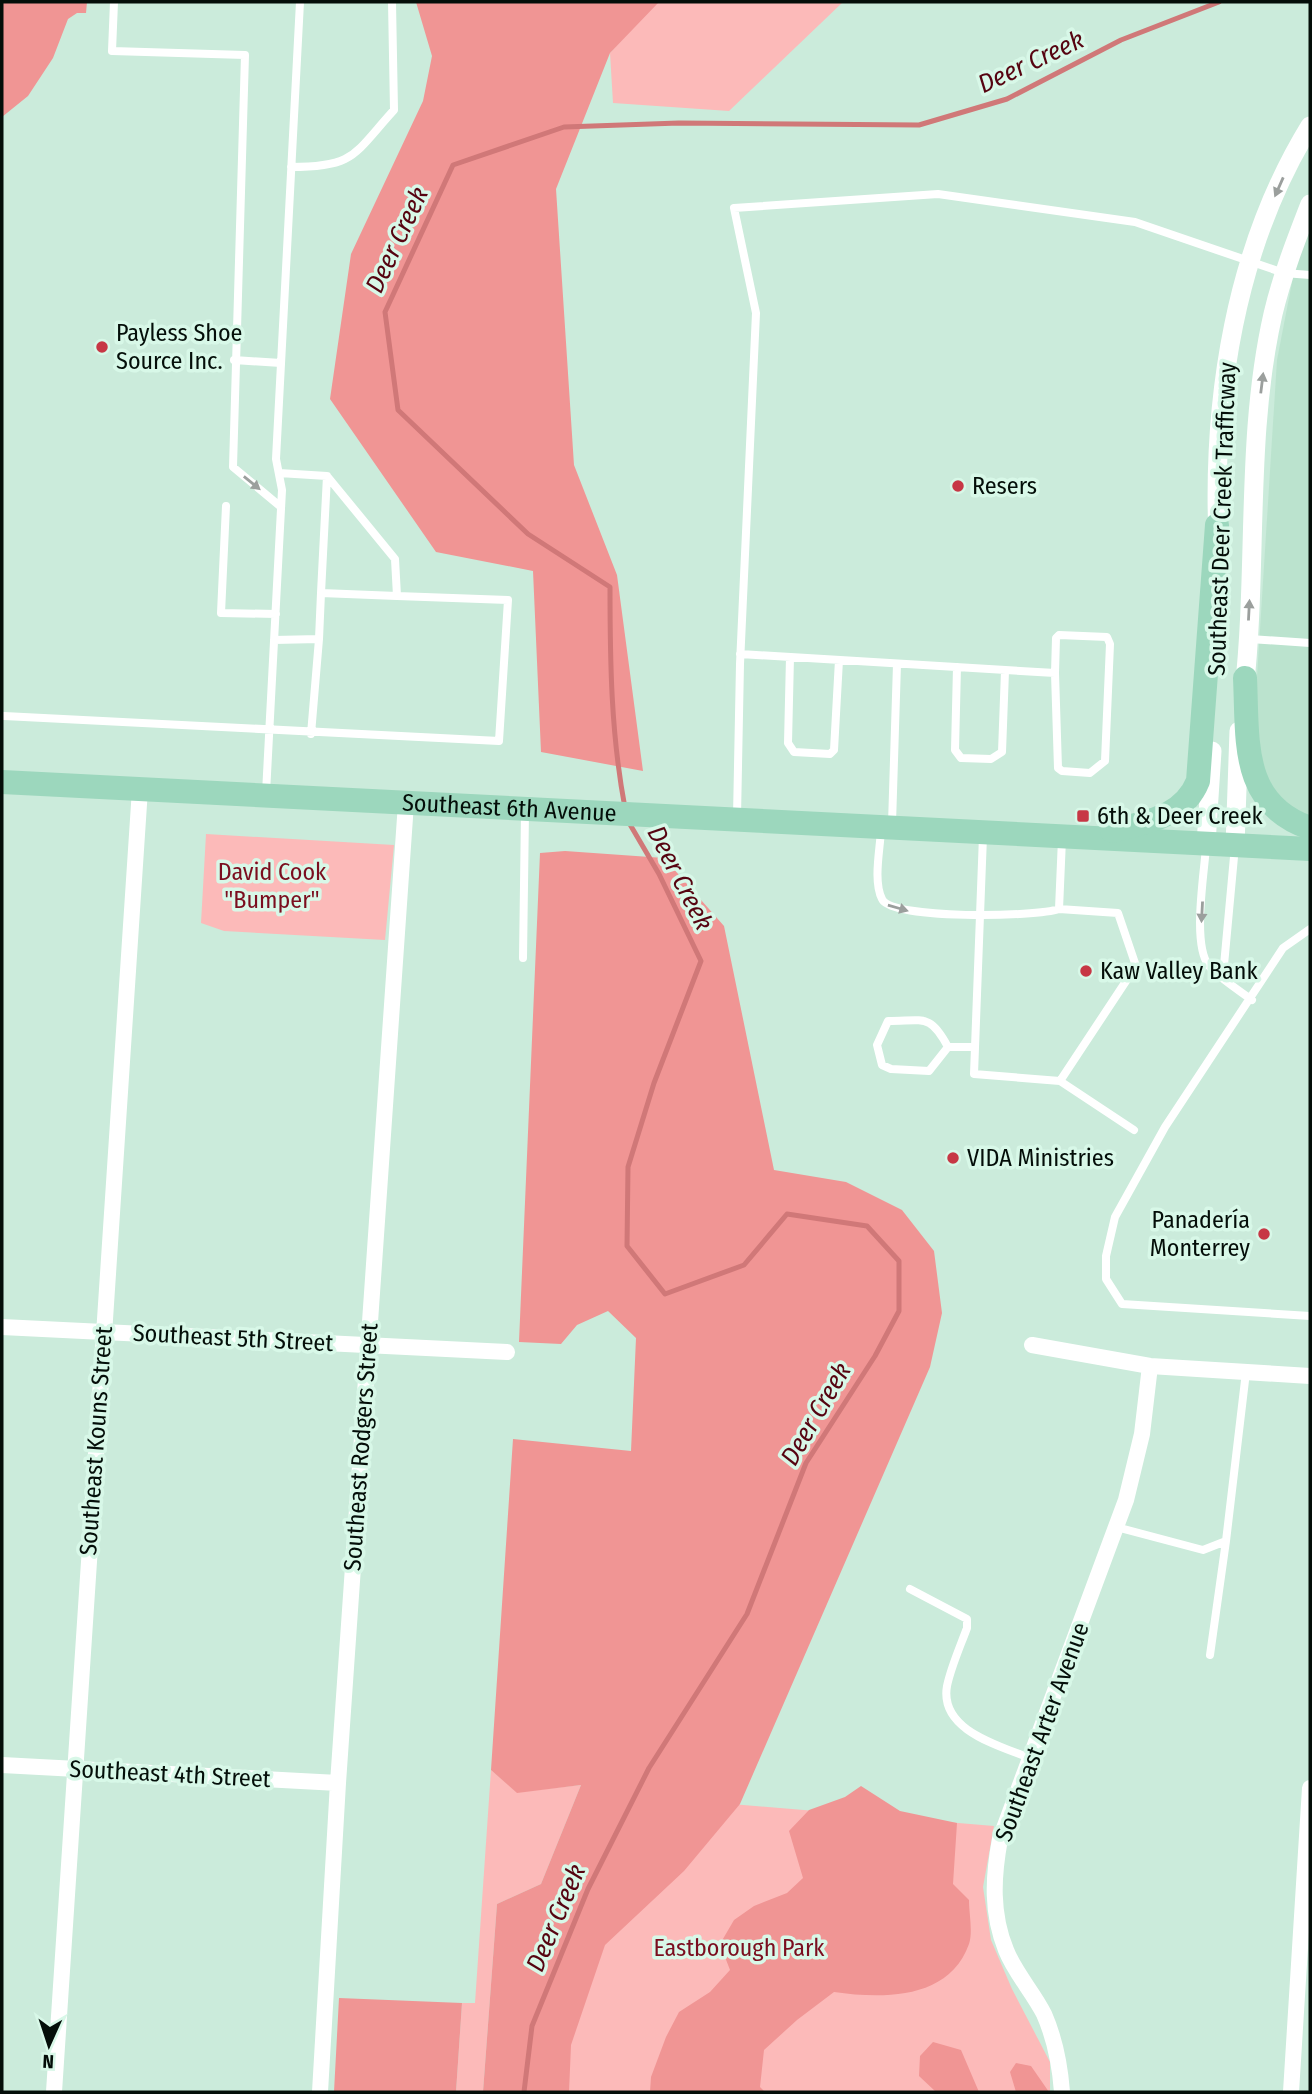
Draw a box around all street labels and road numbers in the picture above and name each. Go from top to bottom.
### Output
street label: Southeast Deer Creek Trafficway [1203,361,1241,676]
street label: Southeast 6th Avenue [401,789,617,827]
street label: Southeast 5th Street [132,1319,334,1357]
street label: Southeast Rodgers Street [338,1322,384,1572]
street label: Southeast Kouns Street [74,1325,118,1557]
street label: Southeast Arter Avenue [989,1619,1095,1845]
street label: Southeast 4th Street [69,1755,271,1793]

